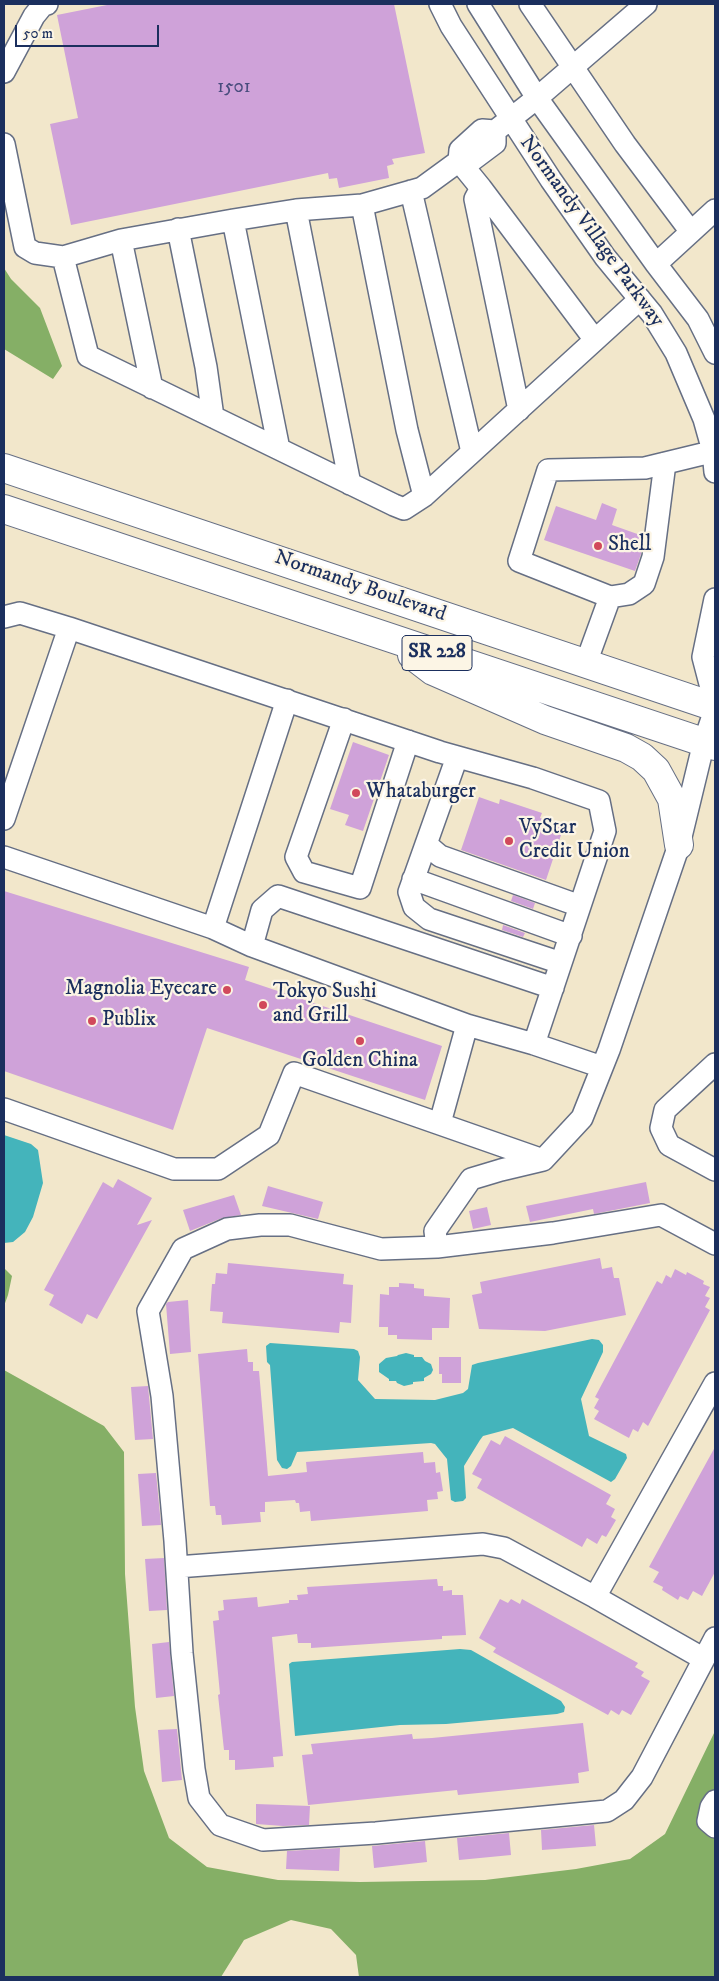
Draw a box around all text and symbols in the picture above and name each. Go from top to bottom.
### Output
scale bar [18,15,161,47]
text: 50 m [23,24,53,43]
house number: 1501 [217,77,251,99]
street label: Normandy Village Parkway [513,132,669,332]
place label: Shell [608,533,651,559]
marker: Shell [592,540,604,552]
street label: Normandy Boulevard [271,546,449,628]
road number: SR 228 [402,636,472,670]
place label: Whataburger [366,780,476,806]
marker: Whataburger [350,787,362,799]
place label: VyStar Credit Union [519,816,630,866]
marker: VyStar Credit Union [503,835,515,847]
place label: Magnolia Eyecare [65,977,217,1003]
place label: Tokyo Sushi and Grill [273,980,376,1030]
marker: Magnolia Eyecare [221,984,233,996]
marker: Tokyo Sushi and Grill [257,999,269,1011]
place label: Publix [102,1008,156,1034]
marker: Publix [86,1015,98,1027]
marker: Golden China [354,1035,366,1047]
place label: Golden China [302,1049,418,1075]

